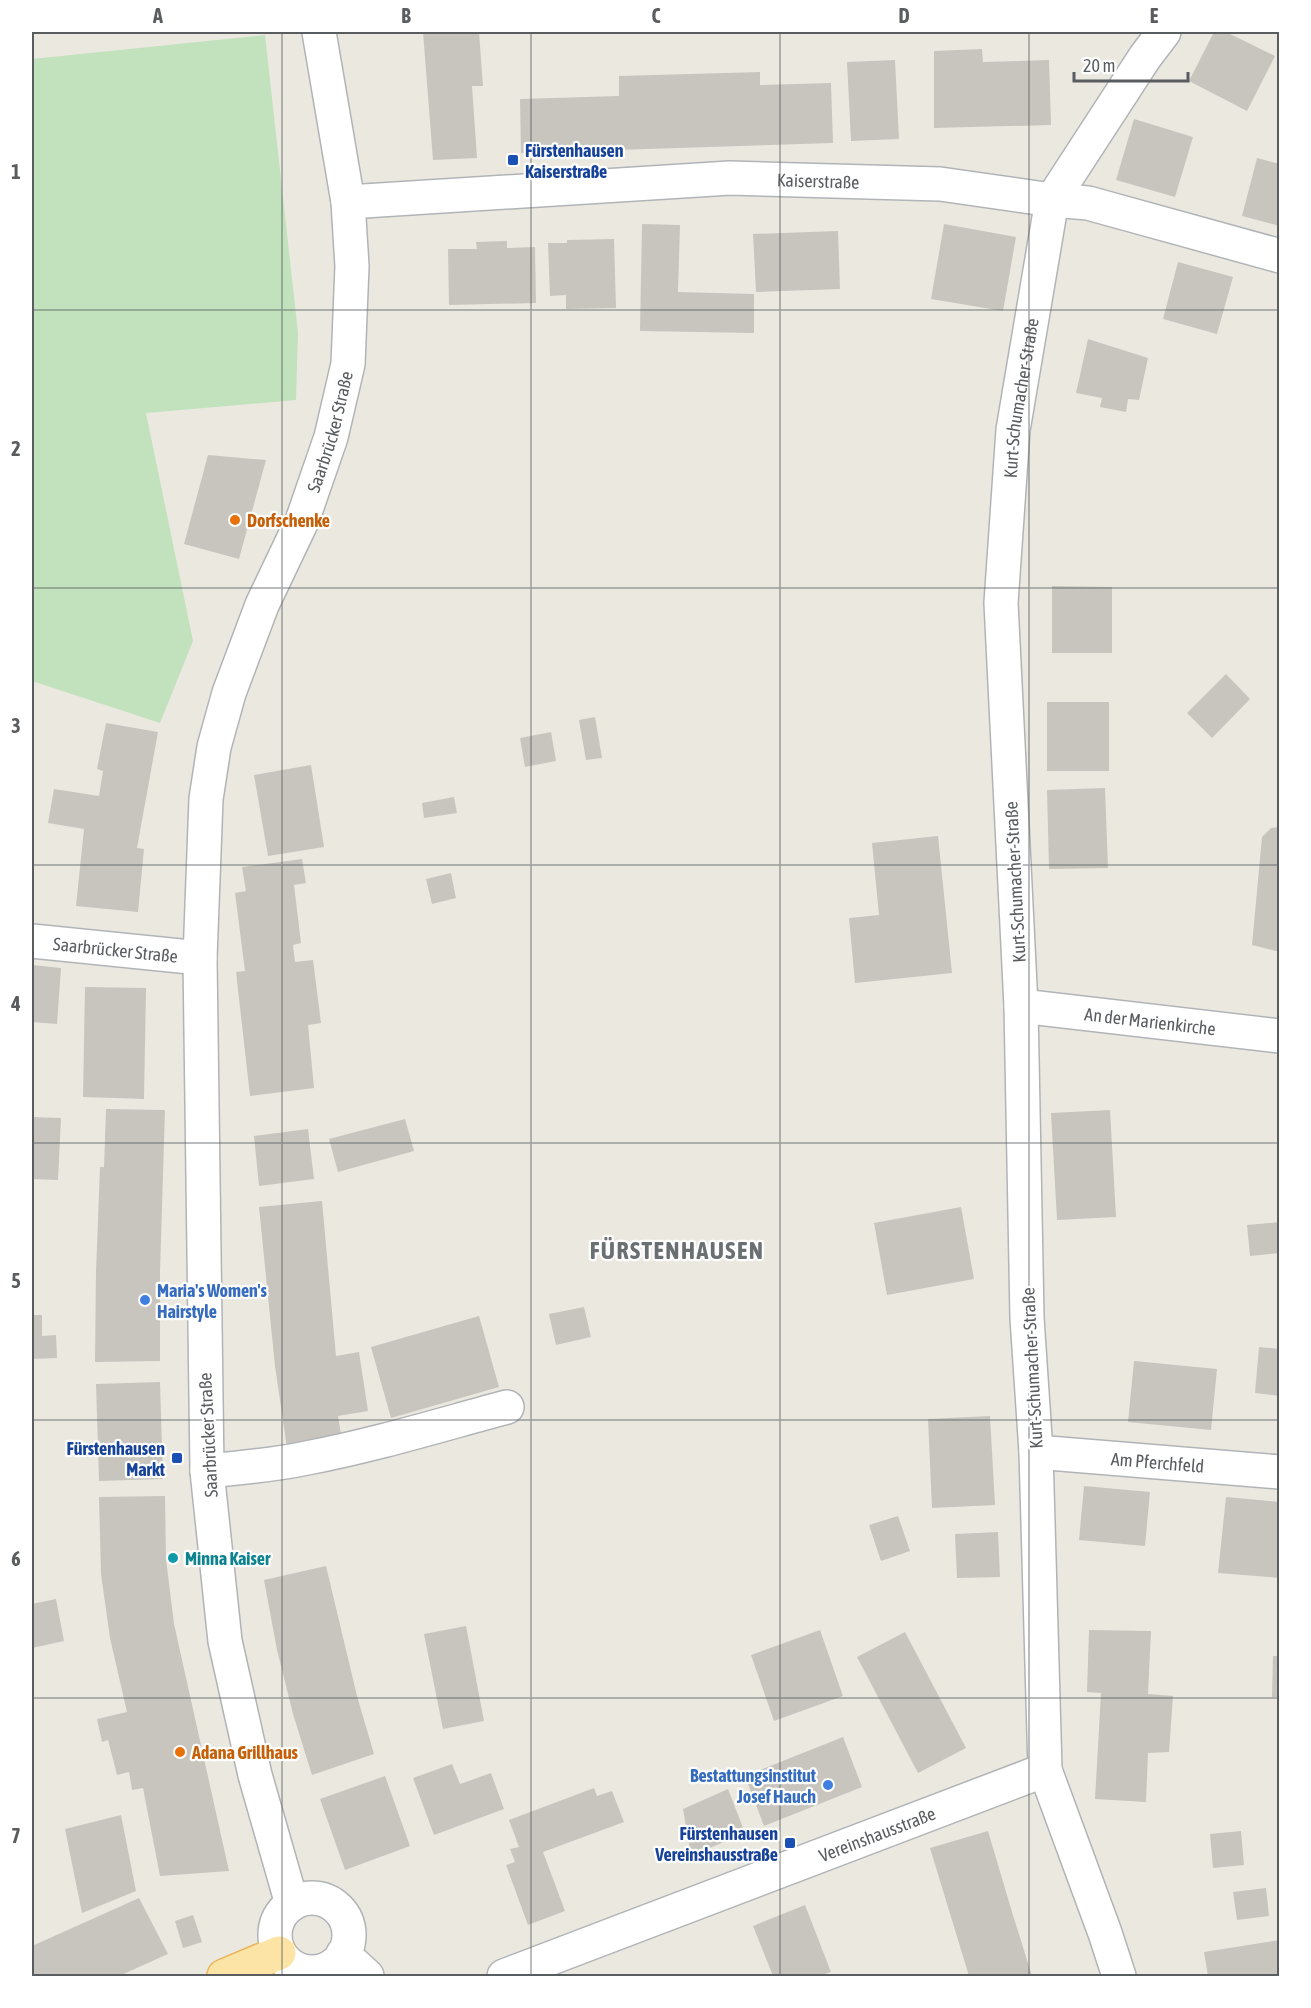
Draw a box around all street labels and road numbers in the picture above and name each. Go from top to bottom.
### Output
street label: Kaiserstraße [777,169,860,192]
street label: Kurt-Schumacher-Straße [999,317,1042,479]
street label: Saarbrücker Straße [302,369,357,495]
street label: Kurt-Schumacher-Straße [1000,801,1030,963]
street label: Saarbrücker Straße [52,933,179,966]
street label: An der Marienkirche [1083,1003,1217,1039]
street label: Kurt-Schumacher-Straße [1017,1287,1047,1449]
street label: Saarbrücker Straße [194,1372,222,1498]
street label: Am Pferchfeld [1110,1448,1205,1476]
street label: Vereinshausstraße [816,1802,938,1866]

